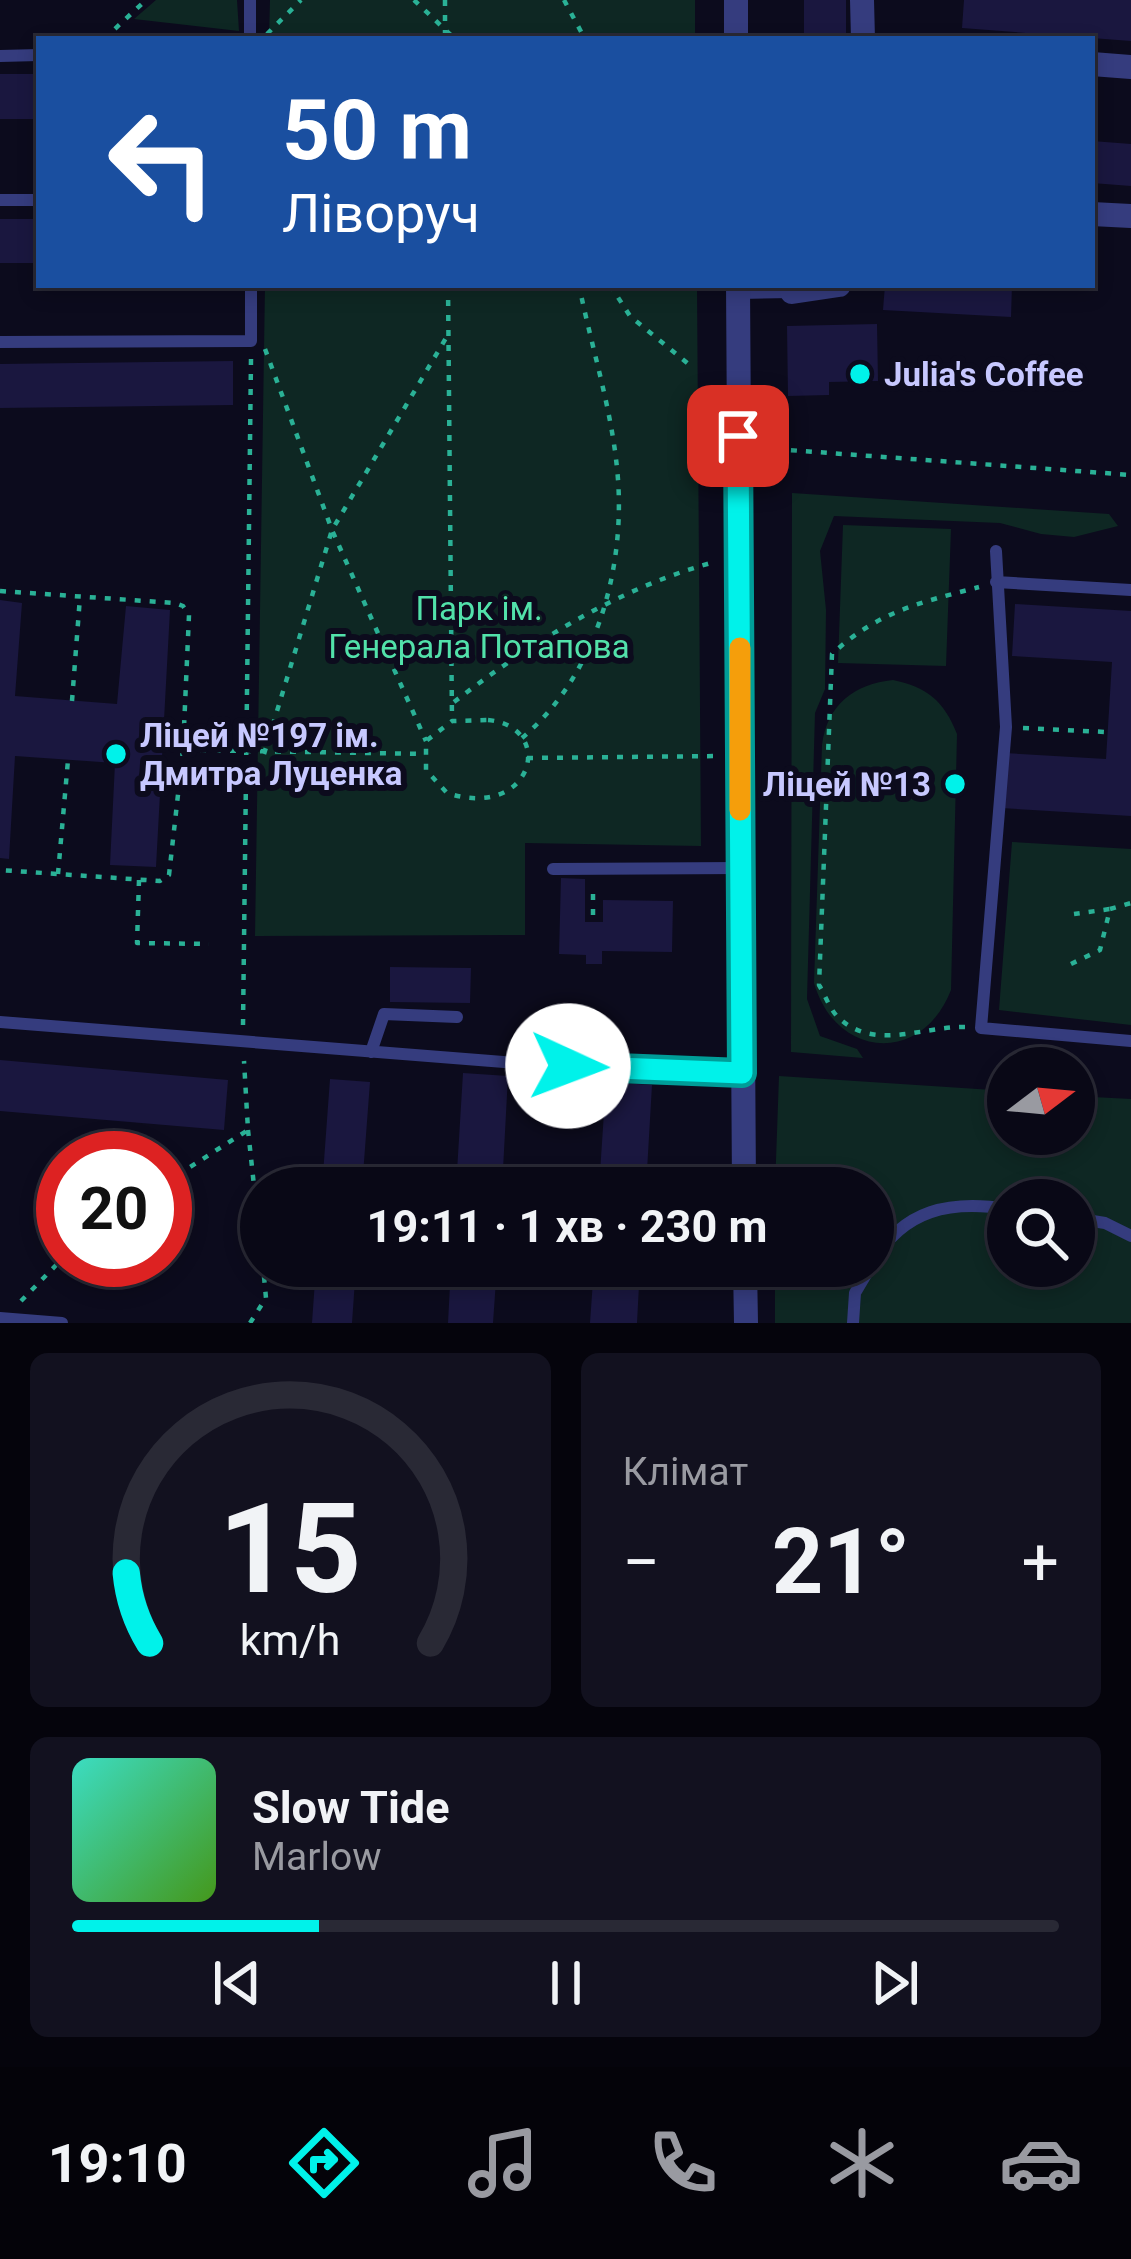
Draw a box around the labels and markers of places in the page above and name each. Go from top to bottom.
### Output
place label: Julia's Coffee [884,355,1084,394]
marker: Julia's Coffee [847,361,873,387]
pin [687,385,789,487]
place label: Ліцей №197 ім. Дмитра Луценка [140,716,402,793]
marker: Ліцей №197 ім. Дмитра Луценка [103,741,129,767]
place label: Ліцей №13 [763,765,931,804]
marker: Ліцей №13 [942,771,968,797]

